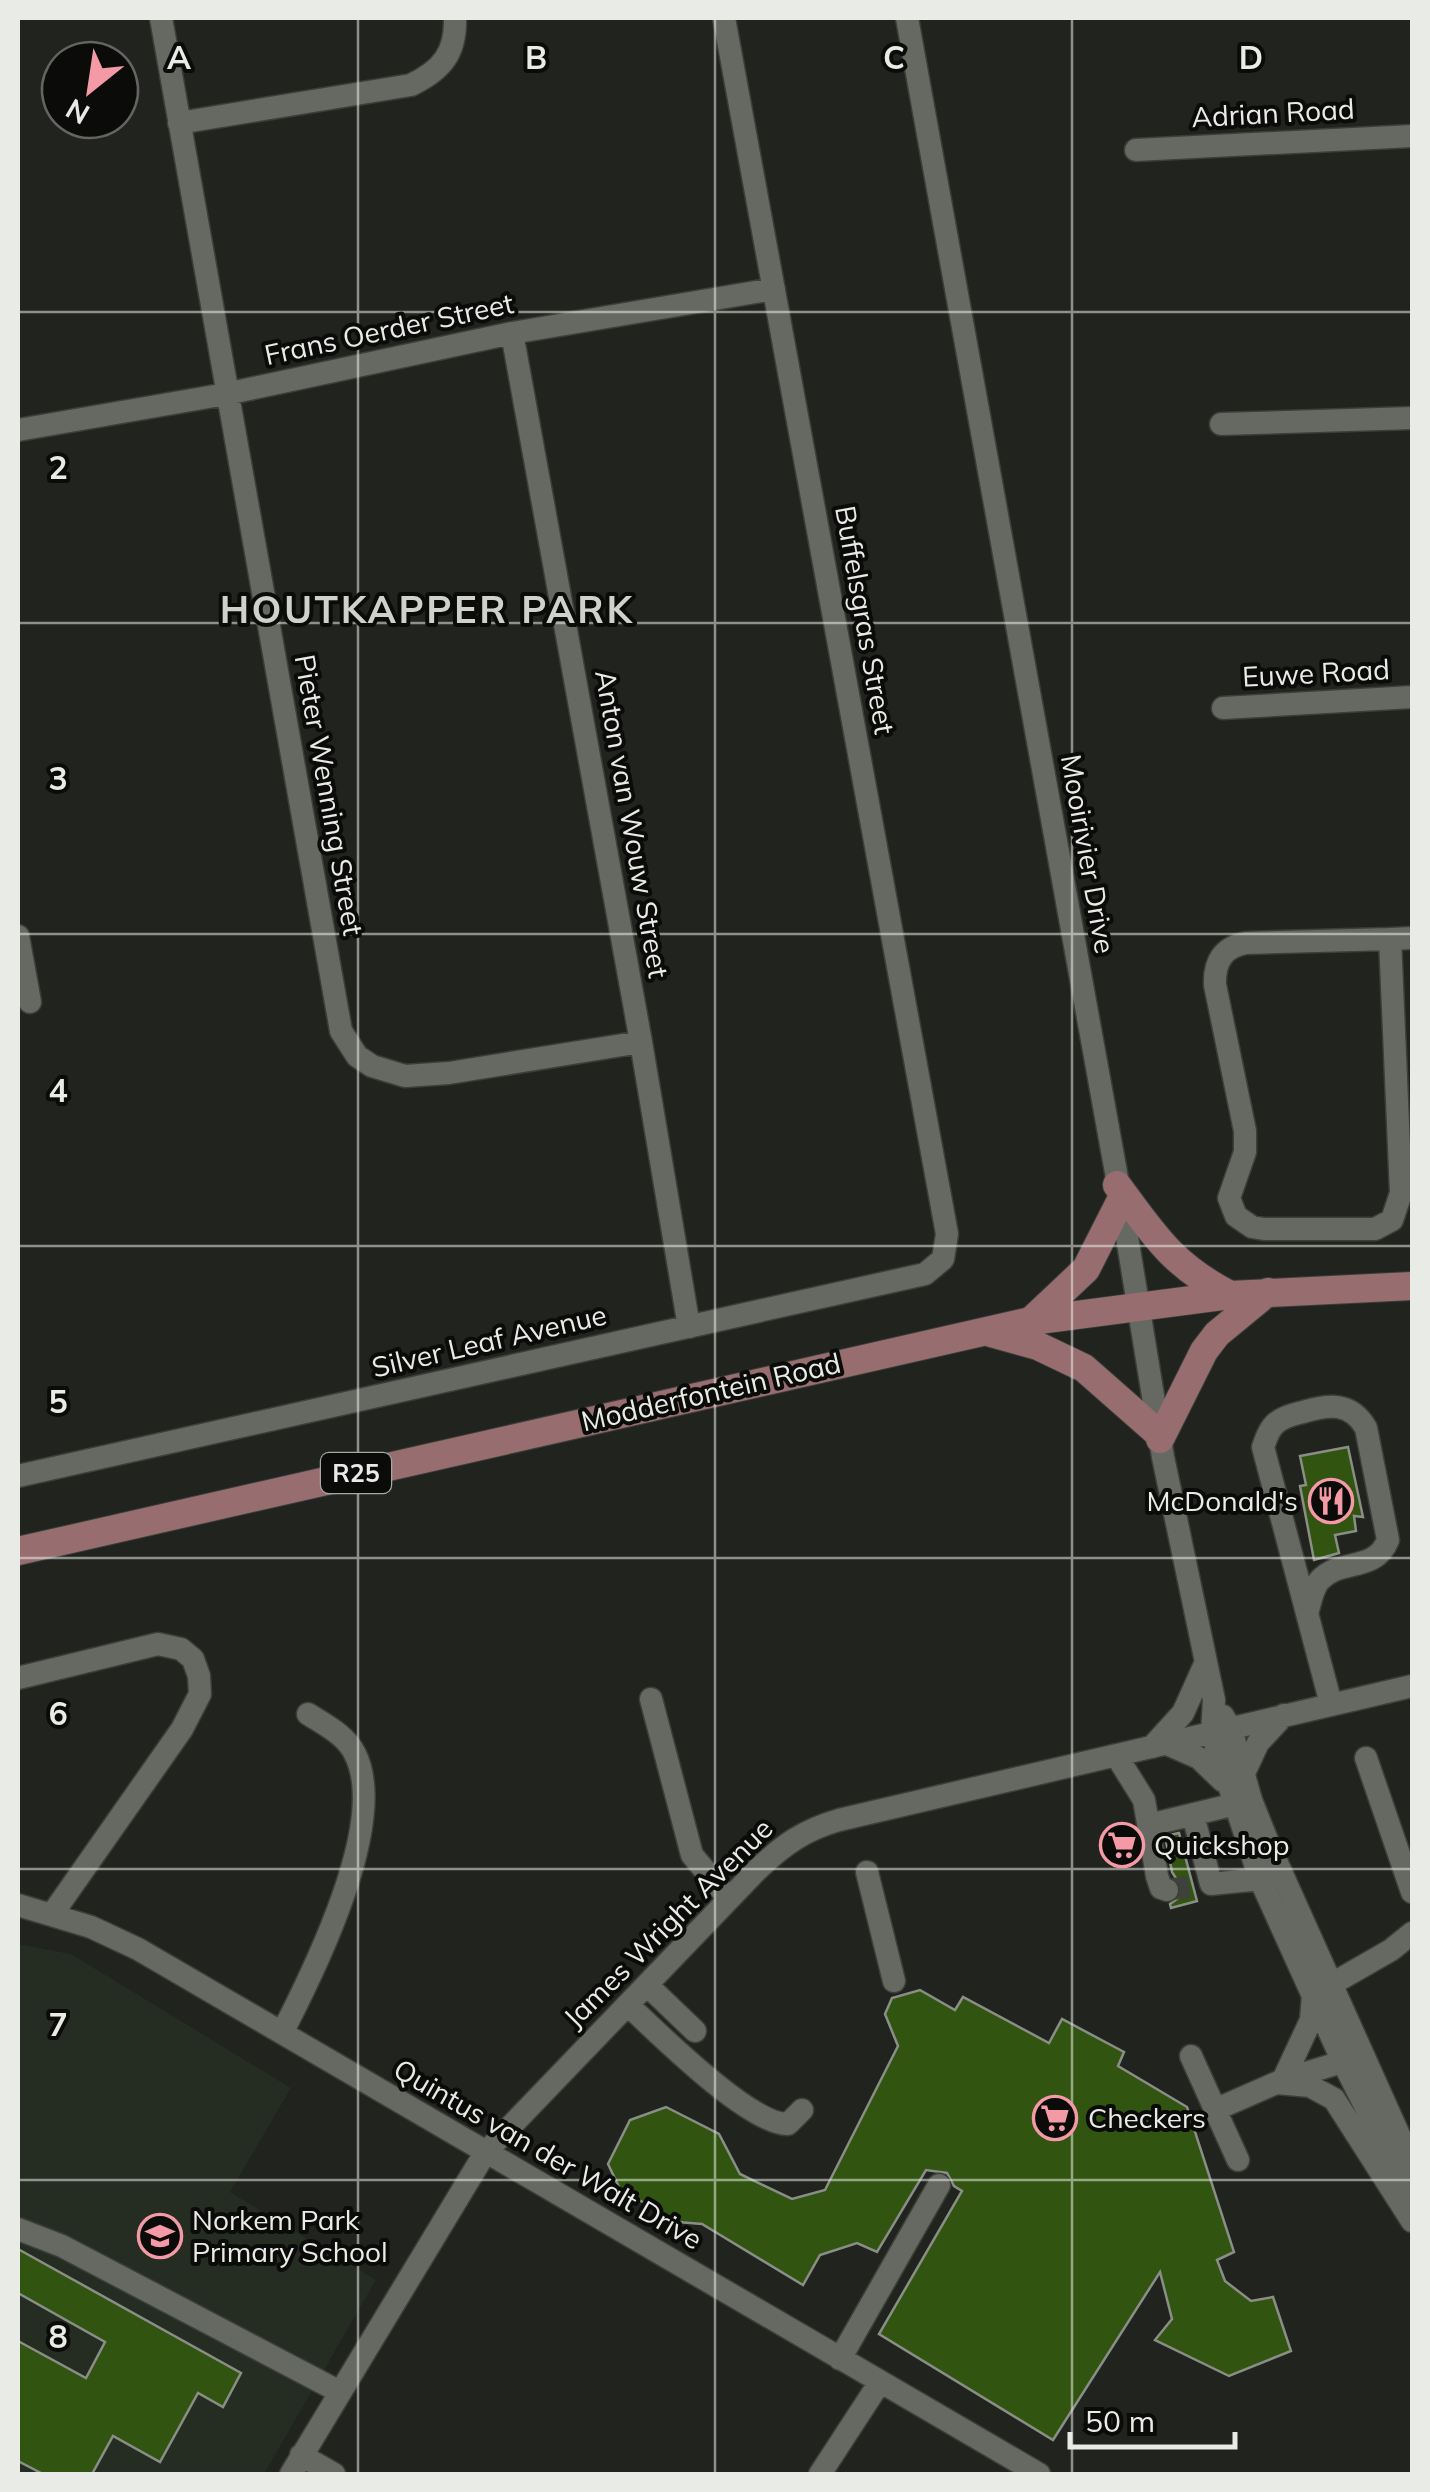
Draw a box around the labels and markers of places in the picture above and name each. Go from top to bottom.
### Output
restaurant icon: McDonald's [1308,1478,1354,1524]
place label: McDonald's [1146,1483,1298,1518]
supermarket icon: Quickshop [1099,1822,1145,1868]
place label: Quickshop [1154,1827,1290,1862]
supermarket icon: Checkers [1032,2095,1078,2141]
place label: Checkers [1088,2100,1206,2135]
place label: Norkem Park Primary School [192,2202,388,2269]
school or university icon: Norkem Park Primary School [137,2213,183,2259]

